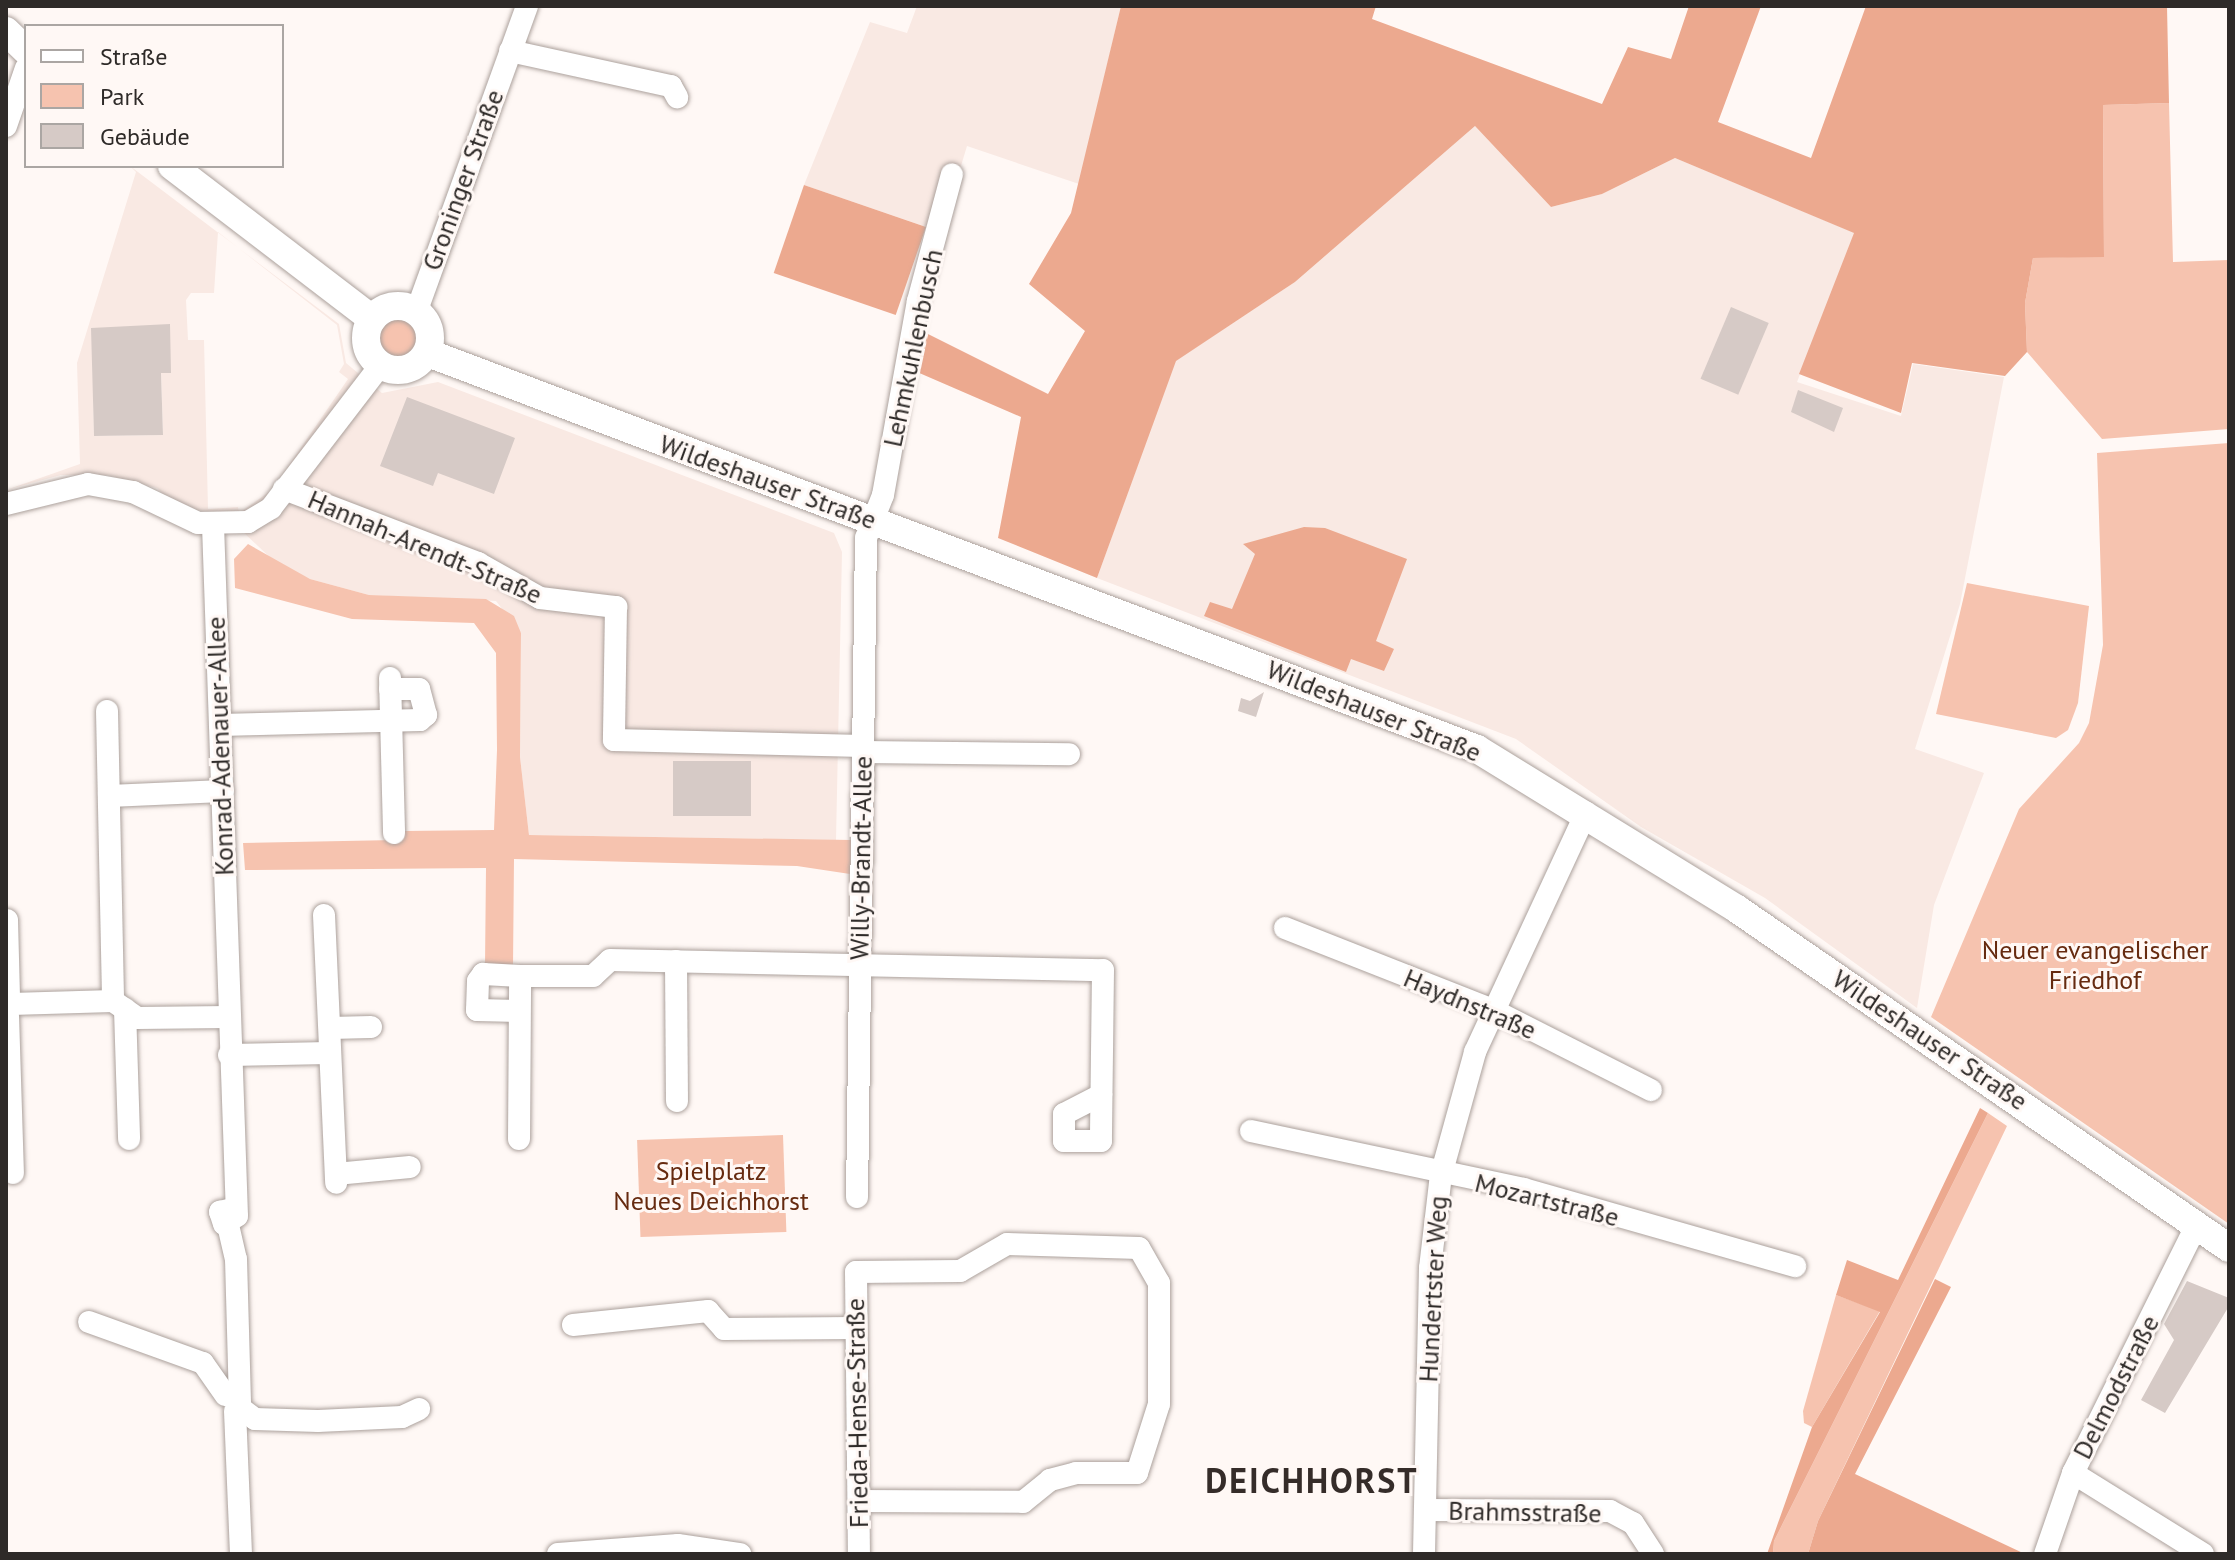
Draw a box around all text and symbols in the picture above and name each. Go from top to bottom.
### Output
legend [24,24,284,168]
text: Straße [100,41,167,72]
text: Park [100,81,144,112]
street label: Groninger Straße [416,85,510,275]
text: Gebäude [100,121,190,152]
street label: Lehmkuhlenbusch [877,246,949,450]
street label: Wildeshauser Straße [655,428,881,536]
street label: Hannah-Arendt-Straße [303,484,547,610]
street label: Konrad-Adenauer-Allee [200,616,240,876]
street label: Wildeshauser Straße [1262,654,1486,768]
street label: Willy-Brandt-Allee [844,756,878,960]
park label: Neuer evangelischer Friedhof [1982,934,2208,996]
street label: Haydnstraße [1399,962,1541,1046]
street label: Wildeshauser Straße [1827,963,2033,1117]
park label: Spielplatz Neues Deichhorst [613,1155,809,1216]
street label: Mozartstraße [1472,1167,1622,1233]
street label: Hundertster Weg [1413,1195,1453,1383]
street label: Frieda-Hense-Straße [839,1298,875,1528]
street label: Delmodstraße [2066,1310,2166,1464]
district label: DEICHHORST [1205,1461,1419,1501]
street label: Brahmsstraße [1448,1495,1602,1529]

